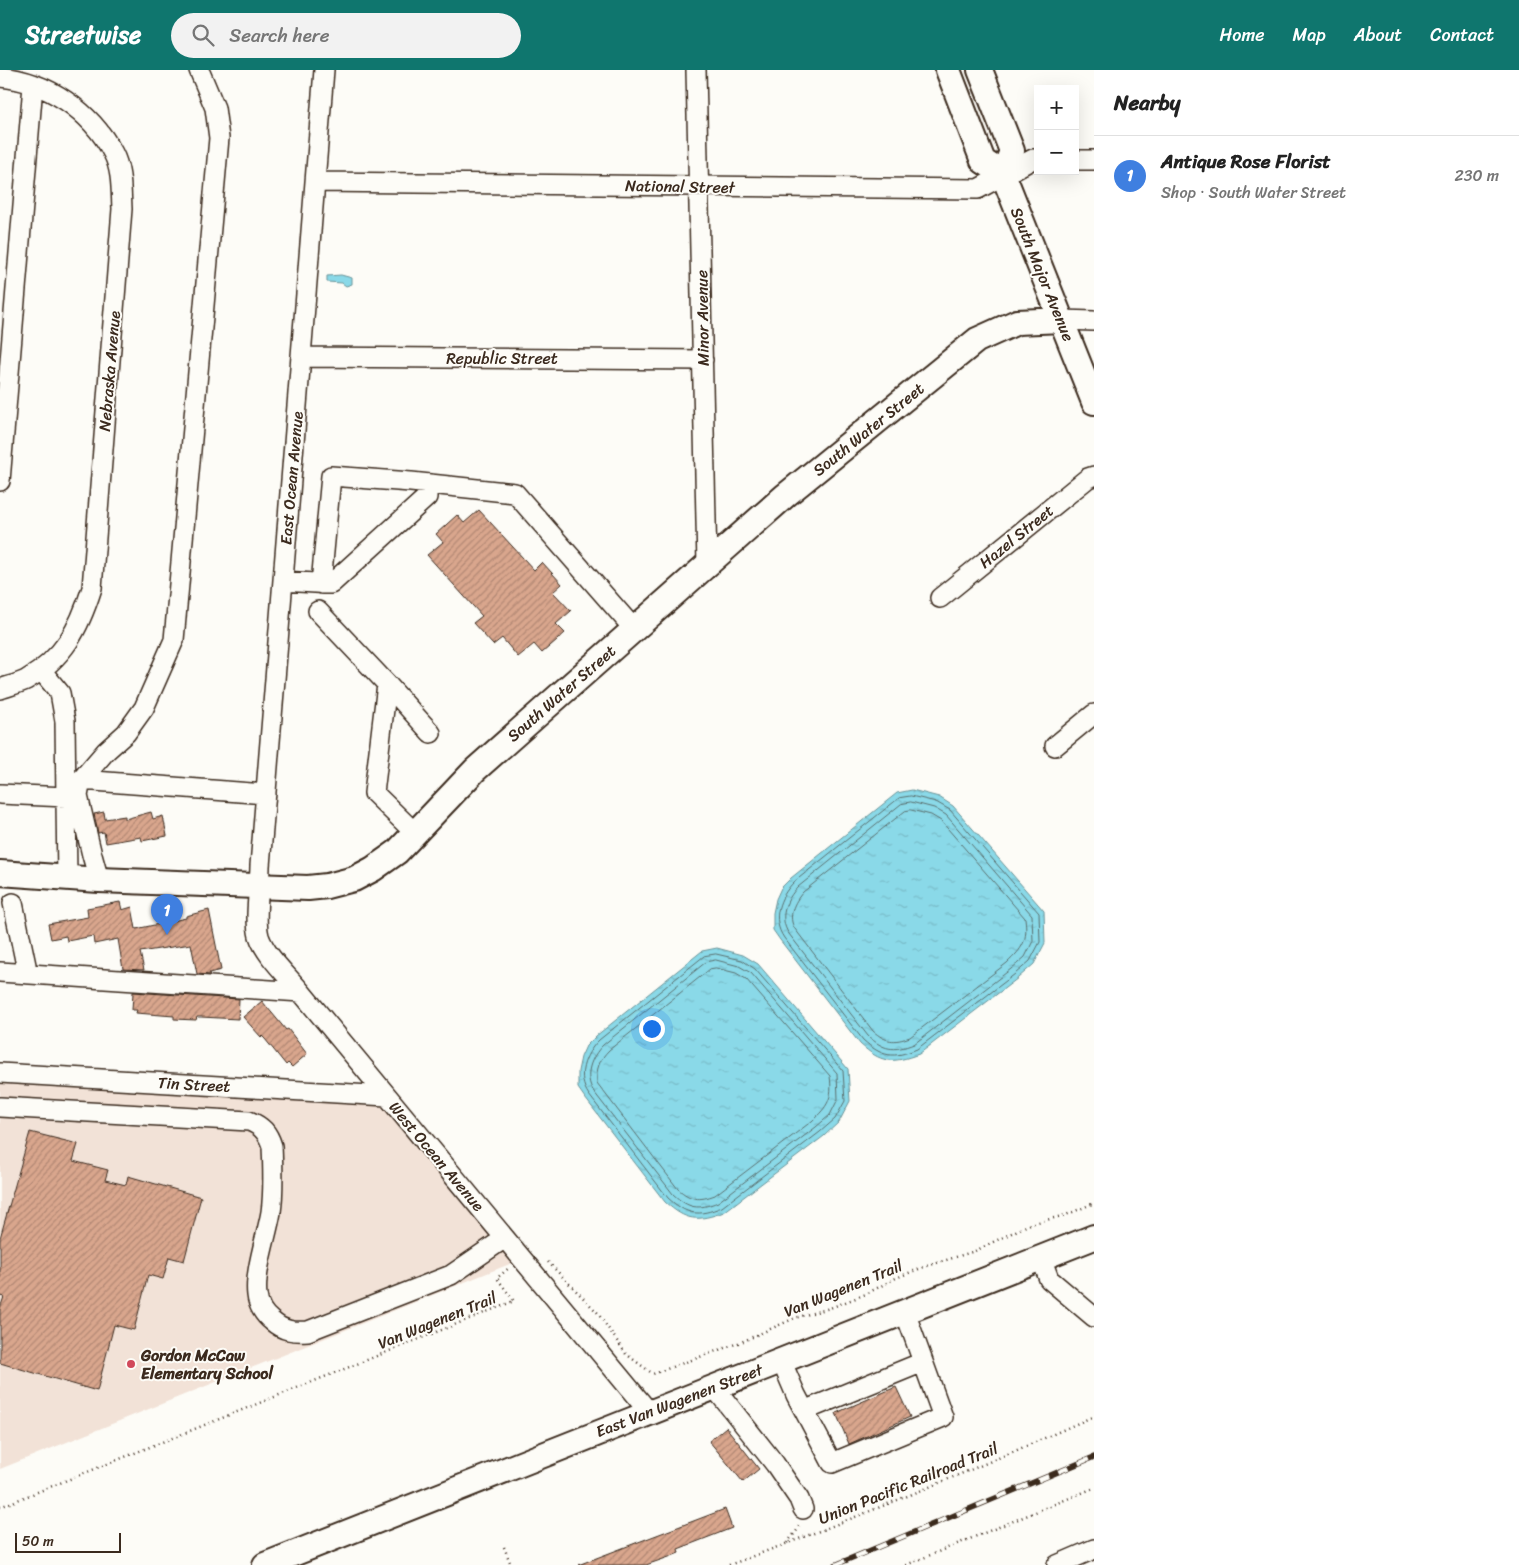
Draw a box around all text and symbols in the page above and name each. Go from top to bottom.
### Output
search box [171,13,521,58]
text: Streetwise [25,14,141,56]
text: Search here [229,19,329,52]
text: Home [1220,19,1265,51]
text: Map [1293,19,1326,51]
text: About [1354,19,1402,51]
text: Contact [1430,19,1494,51]
icon: search [189,21,217,49]
text: Nearby [1114,84,1180,122]
map controls [1034,85,1079,175]
button: + [1034,85,1079,130]
button: − [1034,130,1079,175]
text: Antique Rose Florist [1161,145,1331,178]
text: 1 [1127,161,1133,190]
text: 230 m [1454,161,1499,190]
street label: National Street [625,171,736,202]
text: Shop · South Water Street [1161,178,1346,207]
street label: South Major Avenue [1002,202,1083,346]
street label: Minor Avenue [687,270,718,366]
street label: Nebraska Avenue [90,309,129,433]
street label: Republic Street [446,344,558,373]
street label: South Water Street [806,375,931,484]
street label: East Ocean Avenue [271,410,312,546]
street label: Hazel Street [972,497,1060,576]
street label: South Water Street [500,637,623,749]
pin: 1 [151,894,183,935]
your location [639,1016,665,1042]
street label: Tin Street [157,1068,231,1101]
street label: West Ocean Avenue [381,1094,492,1219]
street label: Van Wagenen Trail [779,1251,908,1326]
street label: Van Wagenen Trail [373,1283,502,1358]
place label: Gordon McCaw Elementary School [140,1341,274,1388]
street label: East Van Wagenen Street [591,1355,768,1446]
marker: Gordon McCaw Elementary School [125,1358,137,1370]
street label: Union Pacific Railroad Trail [814,1434,1003,1533]
text: 50 m [22,1529,54,1554]
scale bar [15,1530,121,1553]

